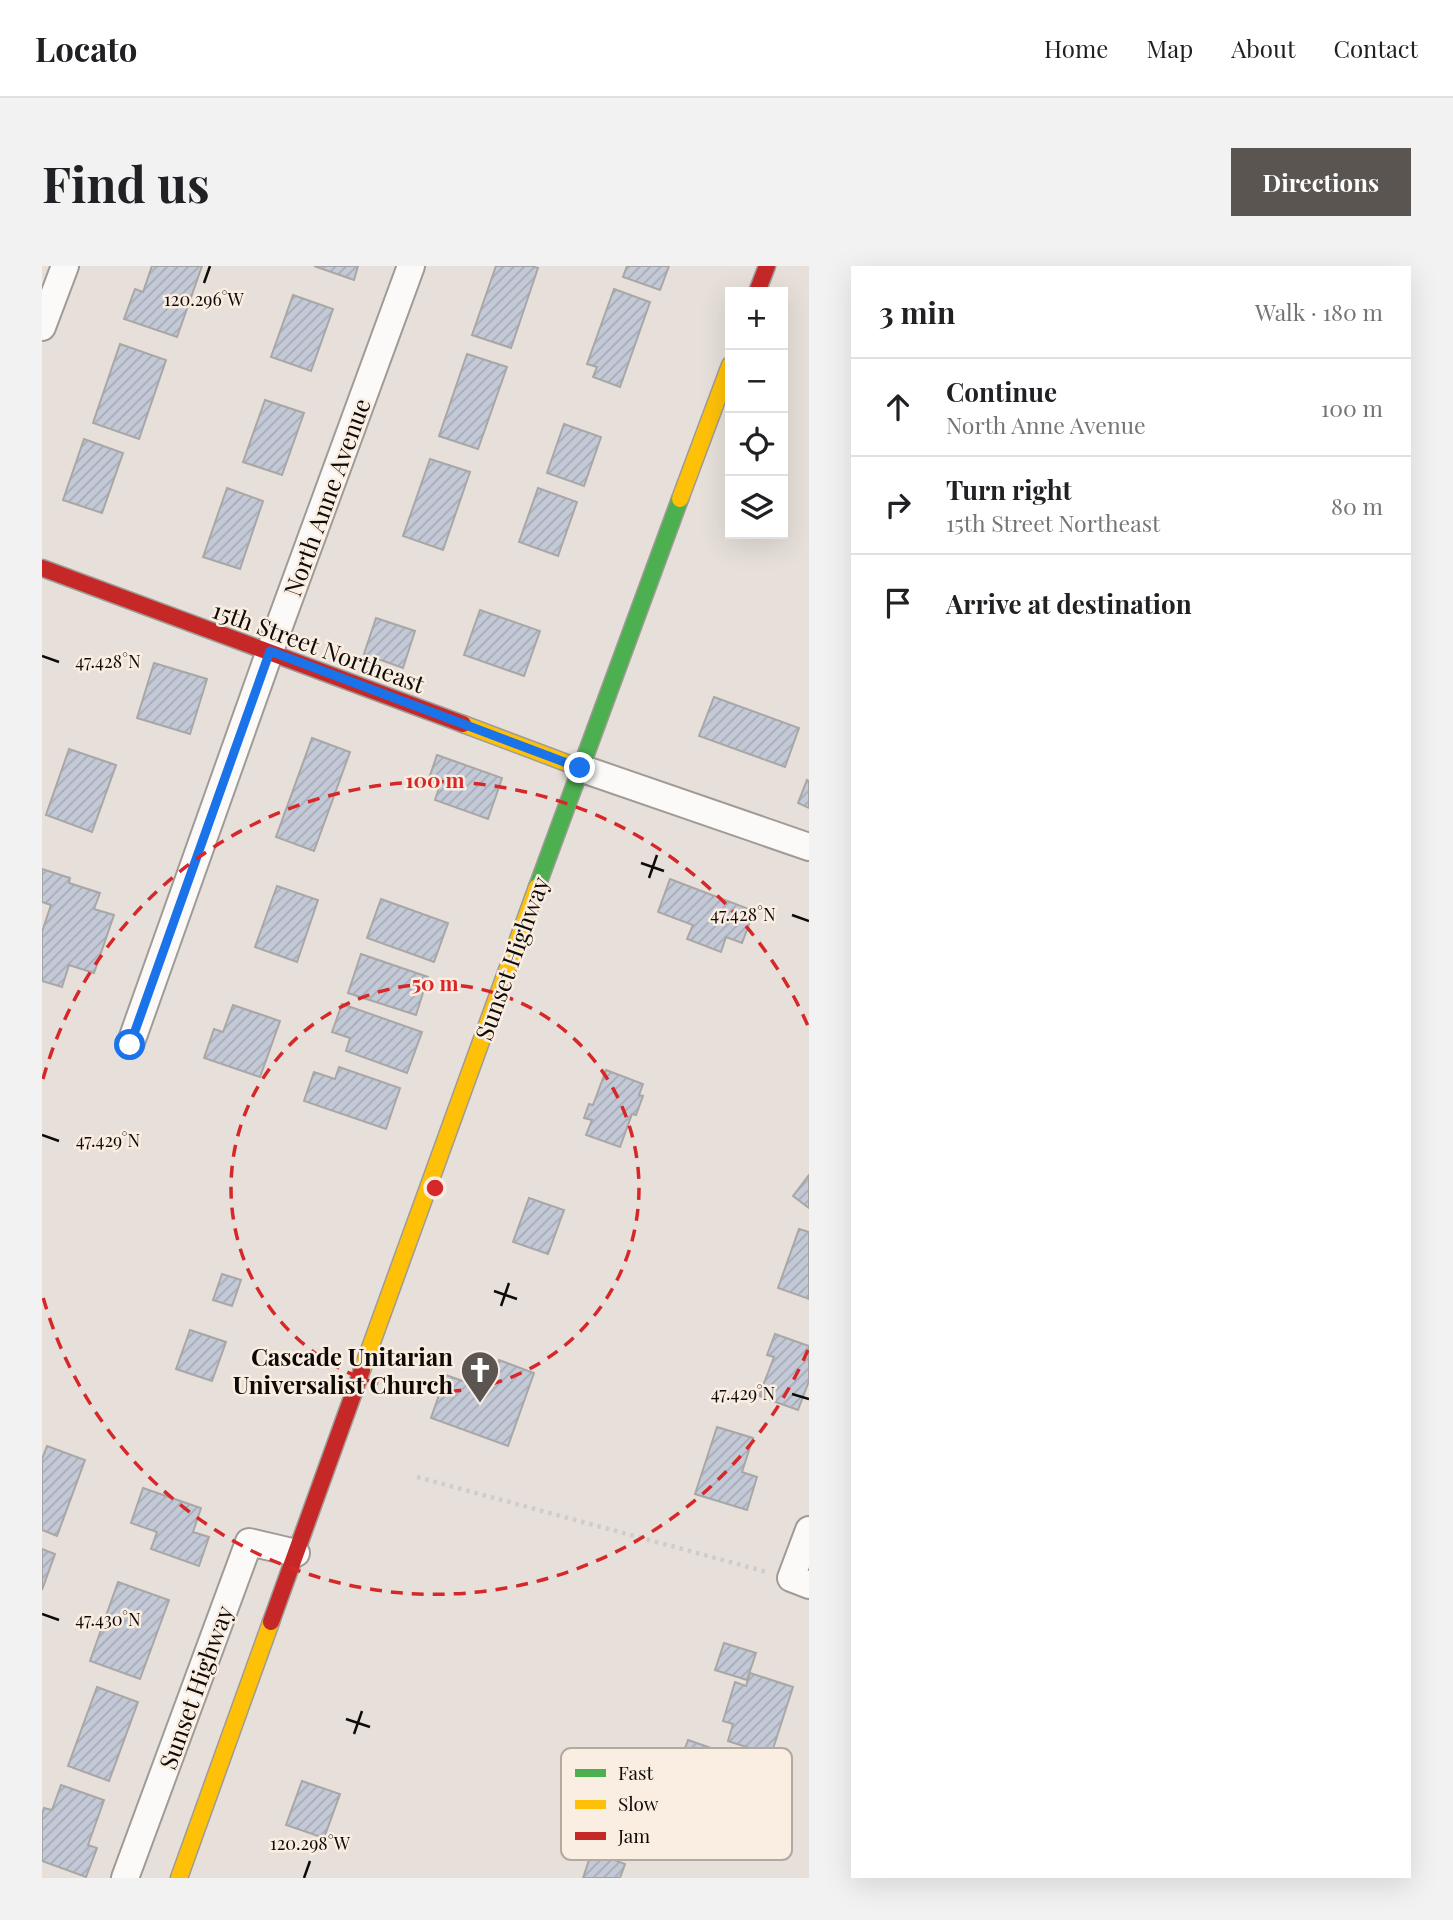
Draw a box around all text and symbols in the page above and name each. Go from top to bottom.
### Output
text: Locato [35,26,137,70]
text: Home [1044,32,1108,64]
text: Map [1146,32,1193,64]
text: About [1231,32,1295,64]
text: Contact [1333,32,1418,64]
button: Directions [1231,148,1411,216]
text: Find us [42,150,210,215]
text: 120.296°W [164,287,245,311]
map controls [725,287,788,539]
button: + [725,287,788,350]
text: 3 min [879,292,955,332]
text: Walk · 180 m [1255,296,1383,327]
button: − [725,350,788,413]
text: Continue [946,374,1057,409]
icon: ahead [879,388,917,426]
text: 100 m [1321,392,1383,423]
street label: North Anne Avenue [275,394,377,600]
text: North Anne Avenue [946,409,1146,440]
button: locate [725,413,788,476]
text: Turn right [946,472,1072,507]
button: layers [725,476,788,539]
icon: right [879,486,917,524]
text: 80 m [1331,490,1383,521]
text: 15th Street Northeast [946,507,1160,538]
icon: arrive [879,584,917,622]
text: Arrive at destination [946,586,1192,621]
street label: 15th Street Northeast [209,593,430,699]
text: 47.428°N [75,649,141,673]
route end [564,752,595,783]
text: 100 m [405,765,465,793]
street label: Sunset Highway [467,872,555,1044]
text: 47.428°N [710,902,776,926]
text: 50 m [411,968,459,996]
route start [114,1029,145,1060]
text: 47.429°N [76,1128,141,1152]
centre of rings [423,1176,447,1200]
place label: Cascade Unitarian Universalist Church [233,1340,453,1400]
church icon: Cascade Unitarian Universalist Church [459,1349,501,1404]
text: 47.429°N [711,1381,776,1405]
street label: Sunset Highway [151,1601,239,1773]
text: 47.430°N [75,1607,141,1631]
legend [561,1748,792,1860]
text: Fast [618,1759,654,1785]
text: Slow [618,1790,659,1816]
text: Jam [617,1822,650,1848]
text: 120.298°W [270,1831,351,1855]

